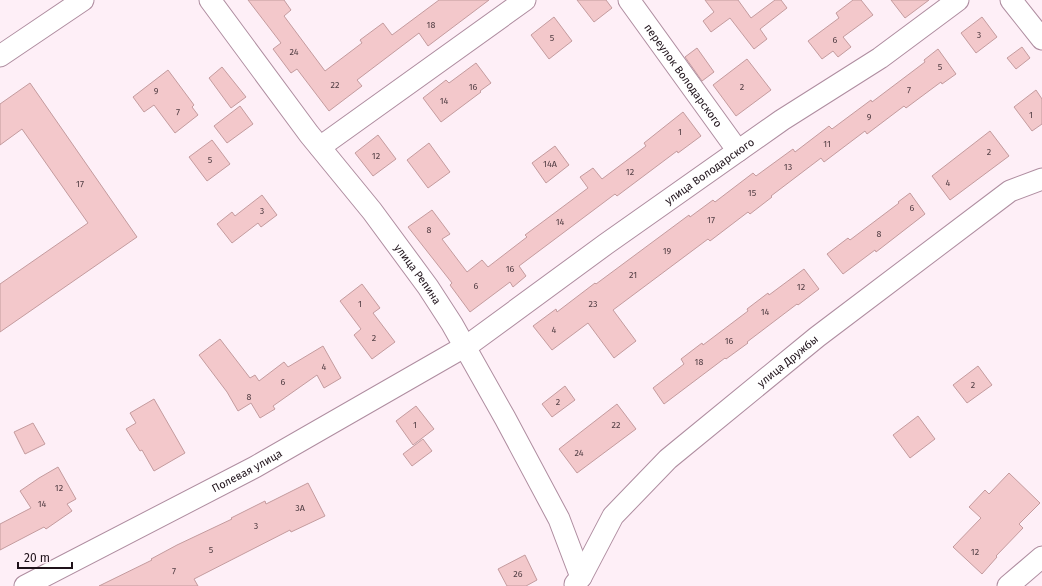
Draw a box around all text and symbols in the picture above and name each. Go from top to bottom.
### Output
house number: 18 [427,20,435,30]
street label: переулок Володарского [641,21,725,130]
house number: 3 [977,30,981,40]
house number: 5 [550,33,555,43]
house number: 6 [833,35,838,45]
house number: 24 [289,47,299,57]
house number: 5 [938,62,943,72]
house number: 22 [331,80,339,90]
house number: 16 [469,82,478,92]
house number: 2 [740,82,744,92]
house number: 7 [907,85,911,95]
house number: 9 [154,86,159,96]
house number: 14 [440,96,449,106]
house number: 7 [176,107,180,117]
house number: 1 [1029,110,1033,120]
house number: 9 [867,112,872,122]
house number: 1 [678,127,682,137]
street label: улица Володарского [663,136,757,207]
house number: 11 [823,139,831,149]
house number: 2 [987,147,991,157]
house number: 12 [372,151,380,161]
house number: 5 [208,155,213,165]
house number: 14А [543,159,558,169]
house number: 13 [784,162,792,172]
house number: 12 [626,167,634,177]
house number: 4 [946,178,951,188]
house number: 17 [76,179,84,189]
house number: 15 [748,188,757,198]
house number: 6 [910,203,915,213]
house number: 3 [260,206,264,216]
house number: 17 [707,215,715,225]
house number: 14 [556,217,565,227]
house number: 8 [427,225,432,235]
house number: 8 [877,229,882,239]
street label: улица Репина [391,241,443,307]
house number: 19 [663,246,672,256]
house number: 16 [506,264,515,274]
house number: 21 [629,270,637,280]
house number: 6 [474,281,479,291]
house number: 12 [797,282,805,292]
house number: 1 [358,299,362,309]
house number: 23 [589,299,597,309]
house number: 14 [761,307,770,317]
house number: 4 [552,325,557,335]
house number: 2 [372,333,376,343]
street label: улица Дружбы [755,333,821,390]
house number: 16 [725,336,734,346]
house number: 18 [695,357,703,367]
house number: 4 [322,362,327,372]
house number: 6 [281,377,286,387]
house number: 2 [971,380,975,390]
house number: 8 [247,392,252,402]
house number: 2 [556,397,560,407]
house number: 1 [413,420,417,430]
house number: 22 [612,420,620,430]
street label: Полевая улица [210,447,284,495]
house number: 24 [574,448,584,458]
house number: 12 [55,483,63,493]
house number: 14 [38,499,47,509]
house number: 3А [295,503,306,513]
house number: 3 [254,521,258,531]
scale bar [18,544,72,570]
house number: 5 [209,545,214,555]
house number: 12 [971,547,979,557]
text: 20 m [24,551,50,565]
house number: 7 [172,566,176,576]
house number: 26 [513,569,523,579]

